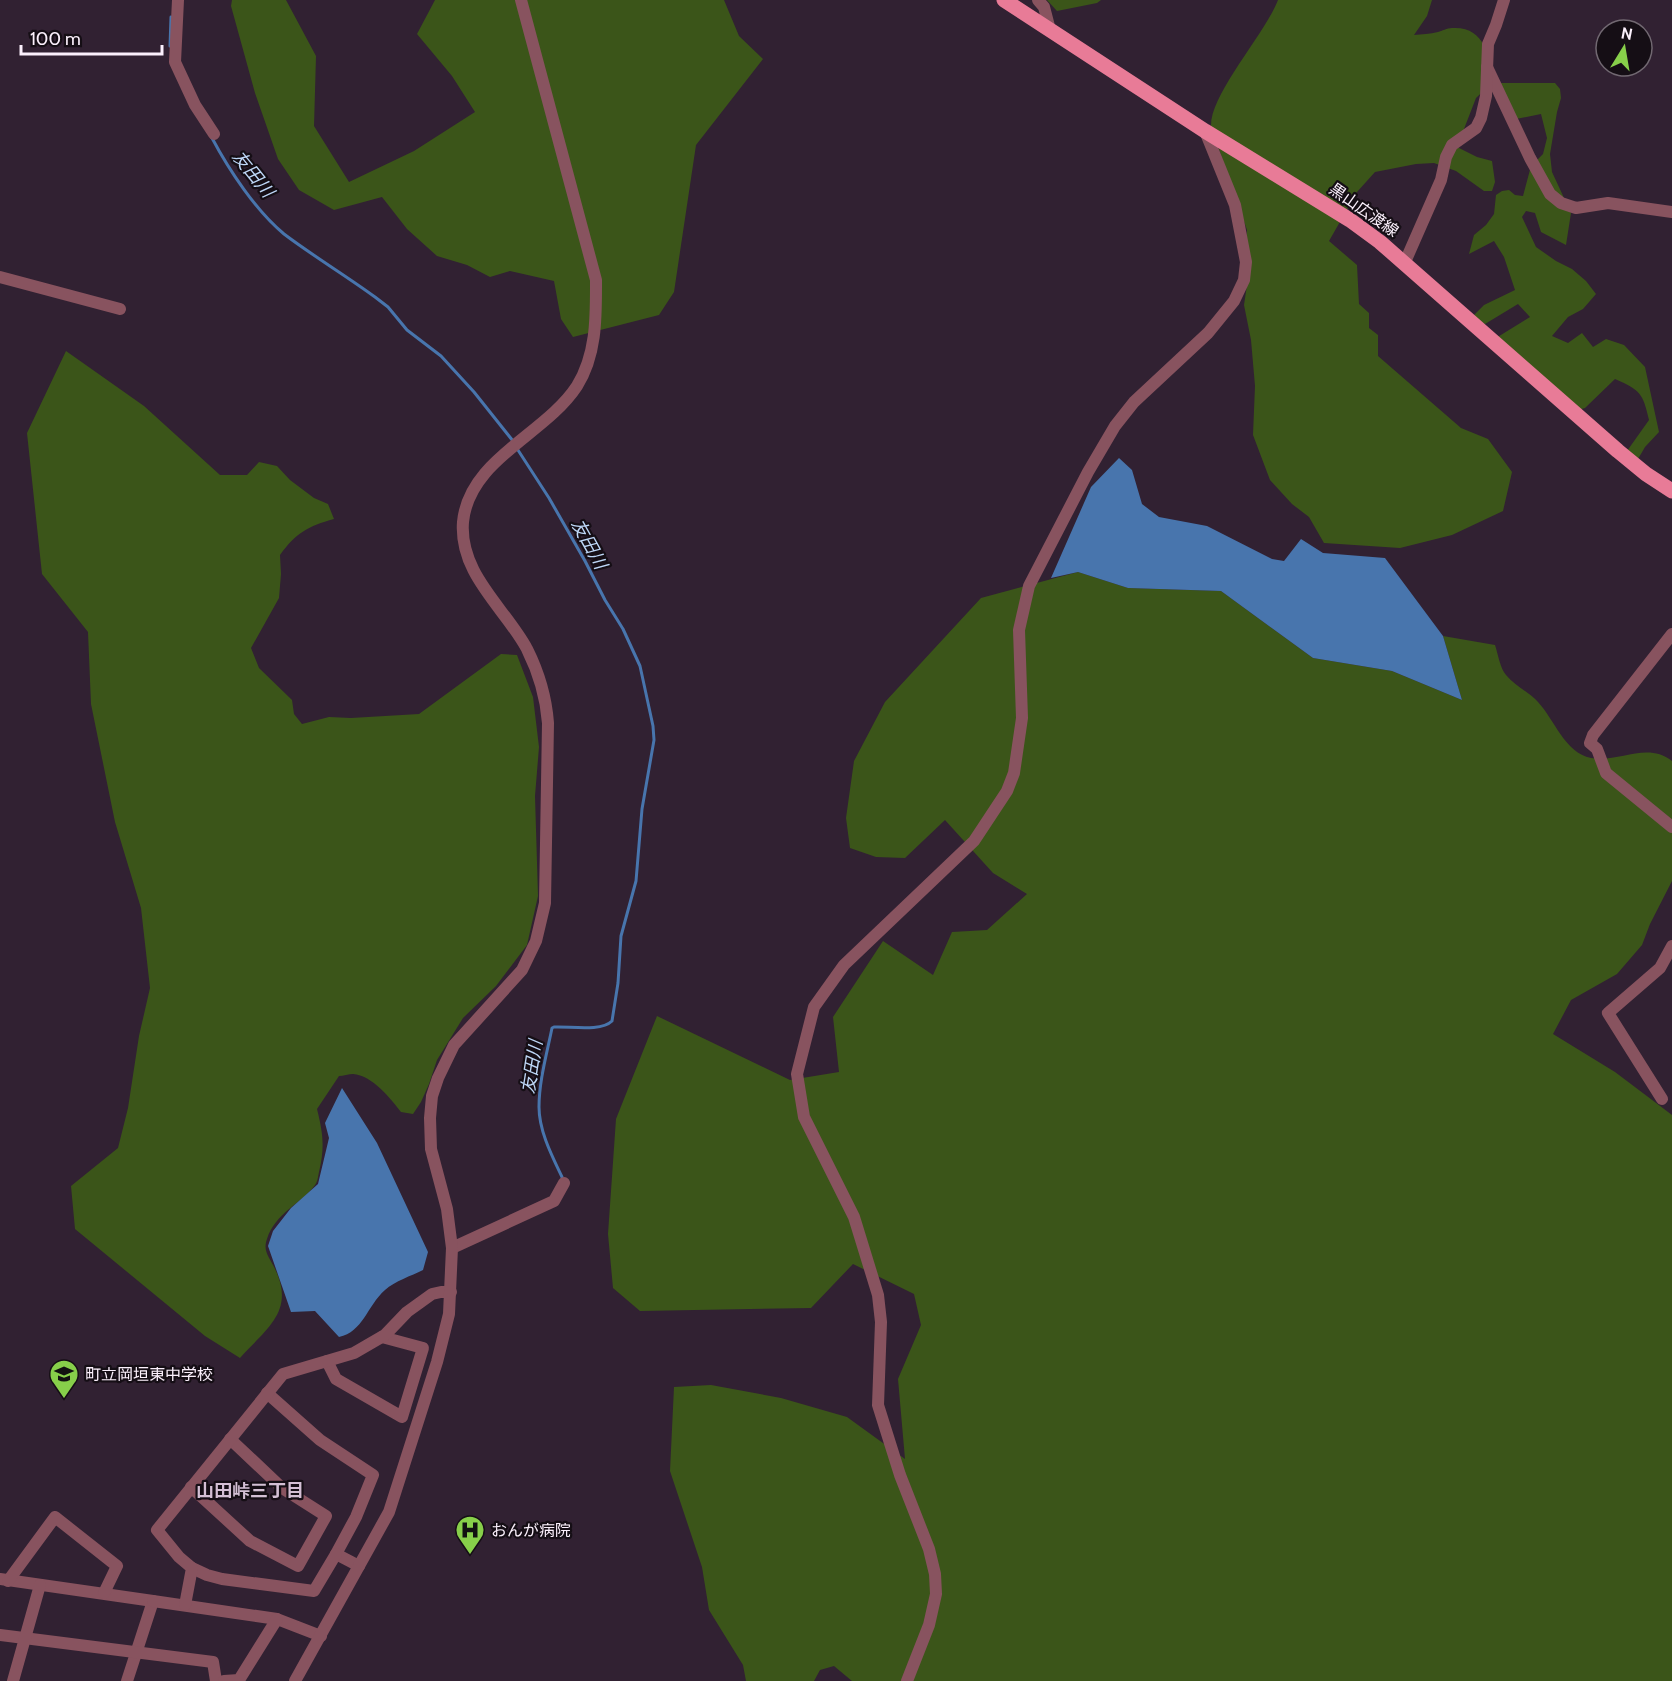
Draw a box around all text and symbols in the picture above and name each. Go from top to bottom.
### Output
scale bar [21,18,162,56]
north arrow [1594,18,1654,78]
text: N [1619,23,1634,44]
text: 100 m [30,28,81,50]
water label: 友田川 [227,146,280,203]
street label: 黒山広渡線 [1326,179,1402,241]
water label: 友田川 [566,515,613,575]
water label: 友田川 [517,1037,547,1095]
school or university icon: 町立岡垣東中学校 [48,1358,80,1400]
place label: 町立岡垣東中学校 [85,1365,213,1384]
district label: 山田峠三丁目 [196,1480,304,1502]
hospital icon: おんが病院 [454,1514,486,1556]
place label: おんが病院 [491,1521,571,1540]

